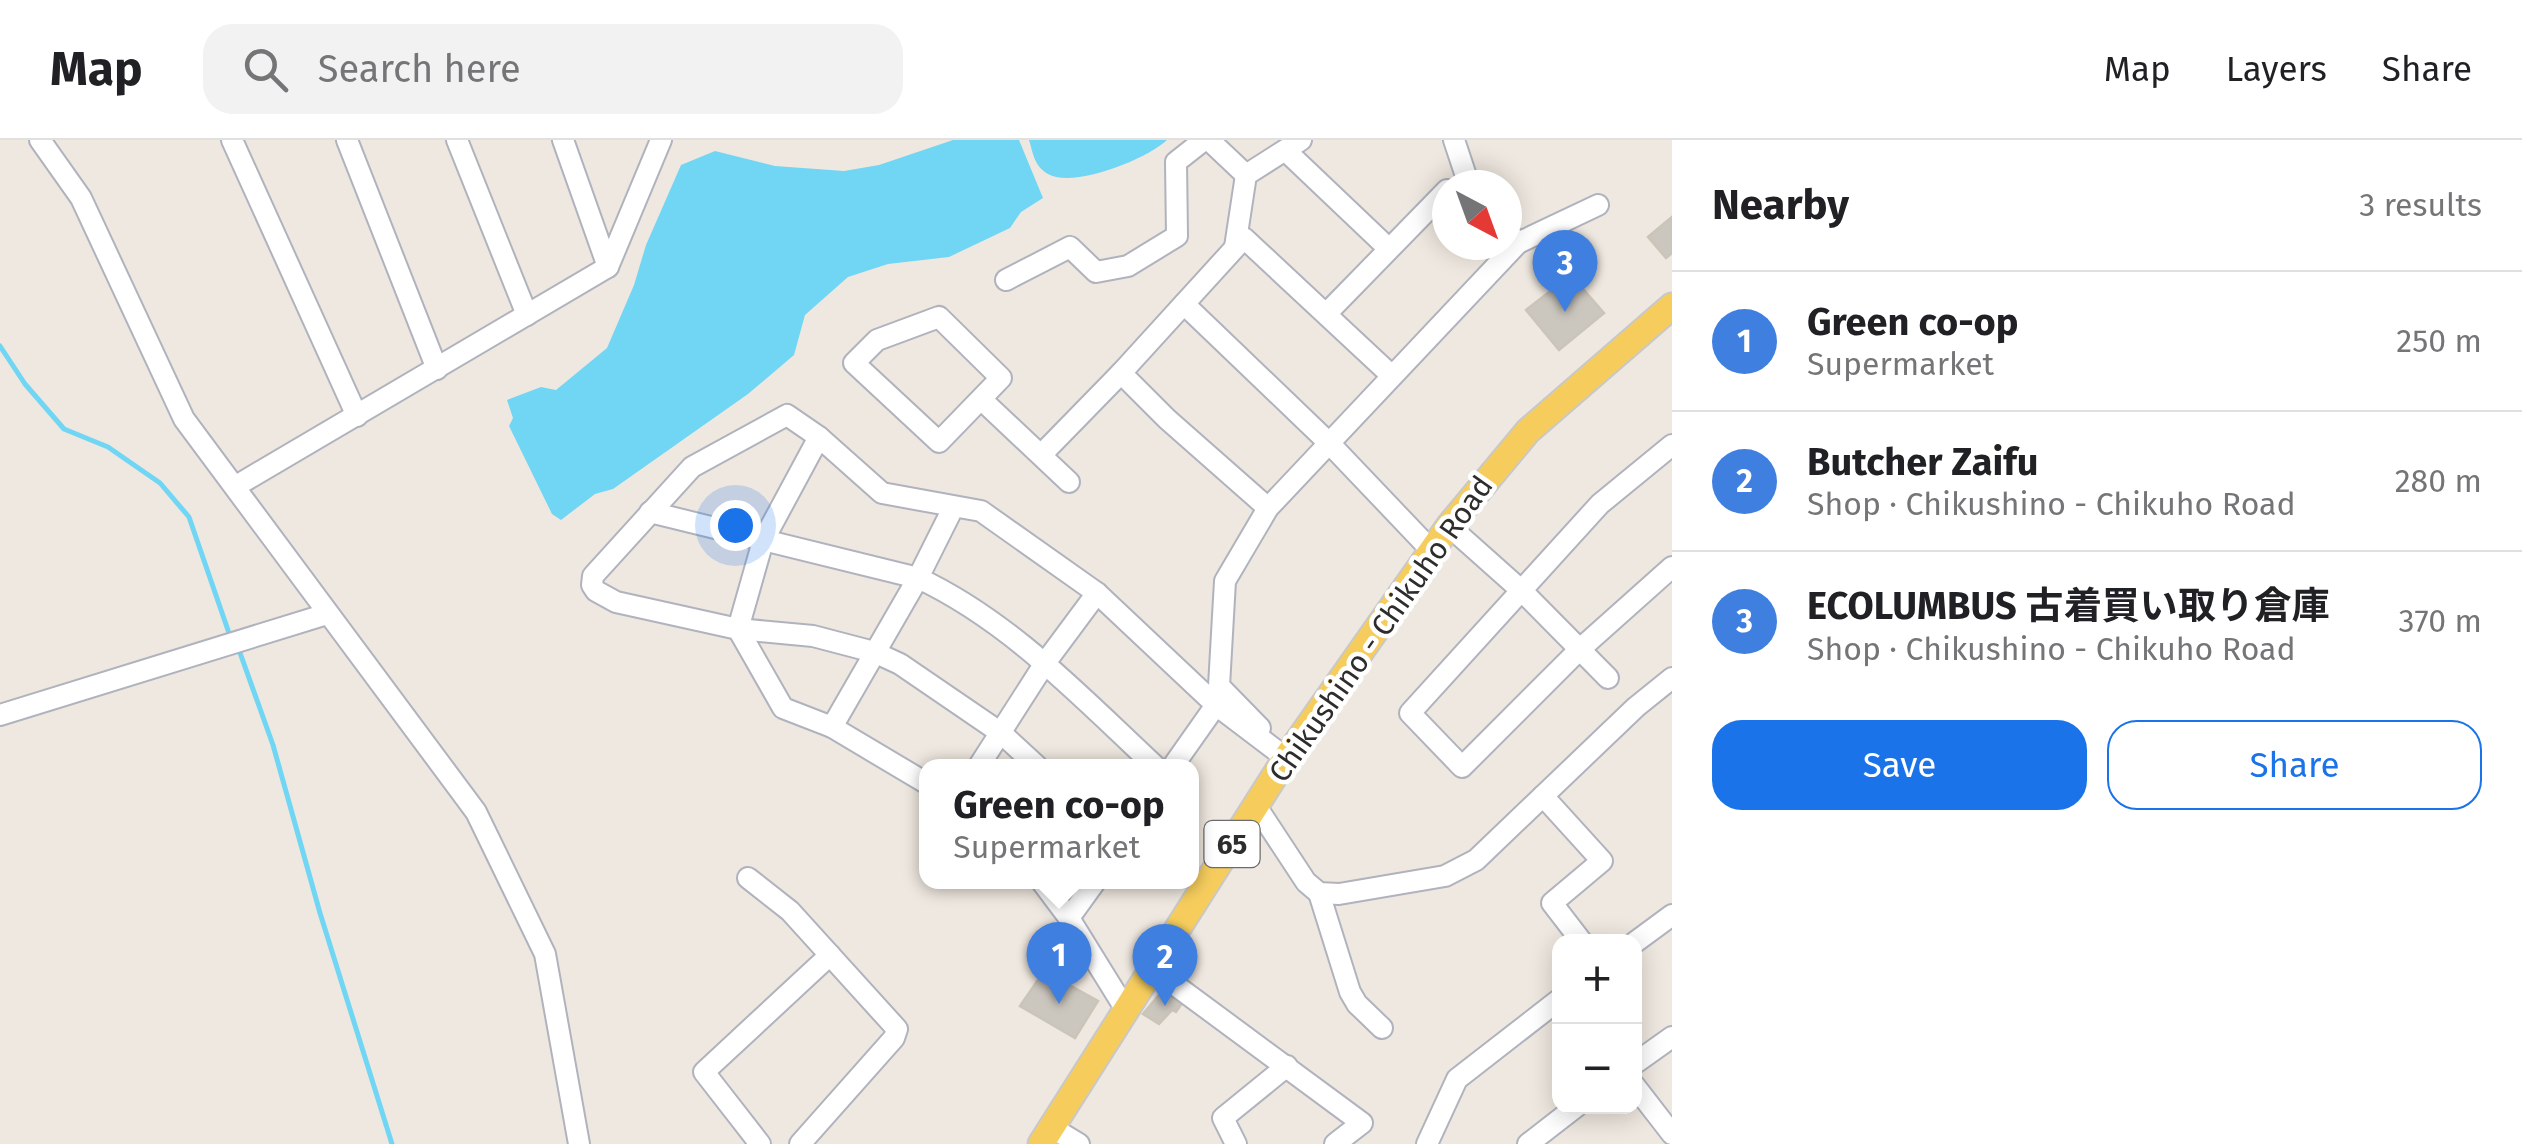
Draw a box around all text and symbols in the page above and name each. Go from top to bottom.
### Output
search box [203,24,903,114]
text: Map [50,40,143,98]
icon: search [238,42,293,97]
text: Search here [318,46,521,92]
text: Map [2104,48,2171,90]
text: Layers [2226,48,2327,90]
text: Share [2382,48,2472,90]
north arrow [1432,170,1522,260]
text: Nearby [1712,180,1849,230]
text: 3 results [2359,186,2482,224]
pin: 3 [1532,230,1598,312]
text: Green co-op [1807,299,2018,345]
text: 1 [1737,322,1752,360]
text: 250 m [2396,322,2482,360]
text: Supermarket [1807,345,1994,383]
text: Butcher Zaifu [1807,439,2039,485]
text: 2 [1736,462,1753,500]
text: 280 m [2395,462,2482,500]
street label: Chikushino - Chikuho Road [1261,469,1501,789]
text: Shop · Chikushino - Chikuho Road [1807,485,2296,523]
your location [710,500,761,551]
text: ECOLUMBUS 古着買い取り倉庫 [1807,583,2330,629]
text: 3 [1736,602,1753,640]
text: 370 m [2399,602,2482,640]
text: Shop · Chikushino - Chikuho Road [1807,630,2296,668]
button: Save [1712,720,2087,810]
button: Share [2107,720,2482,810]
popup [919,759,1199,889]
text: Green co-op [953,782,1165,828]
road number: 65 [1204,821,1260,867]
text: Supermarket [953,828,1140,866]
pin: 1 [1026,922,1092,1004]
pin: 2 [1132,924,1198,1006]
map controls [1552,934,1642,1114]
button: + [1552,934,1642,1024]
button: − [1552,1024,1642,1114]

